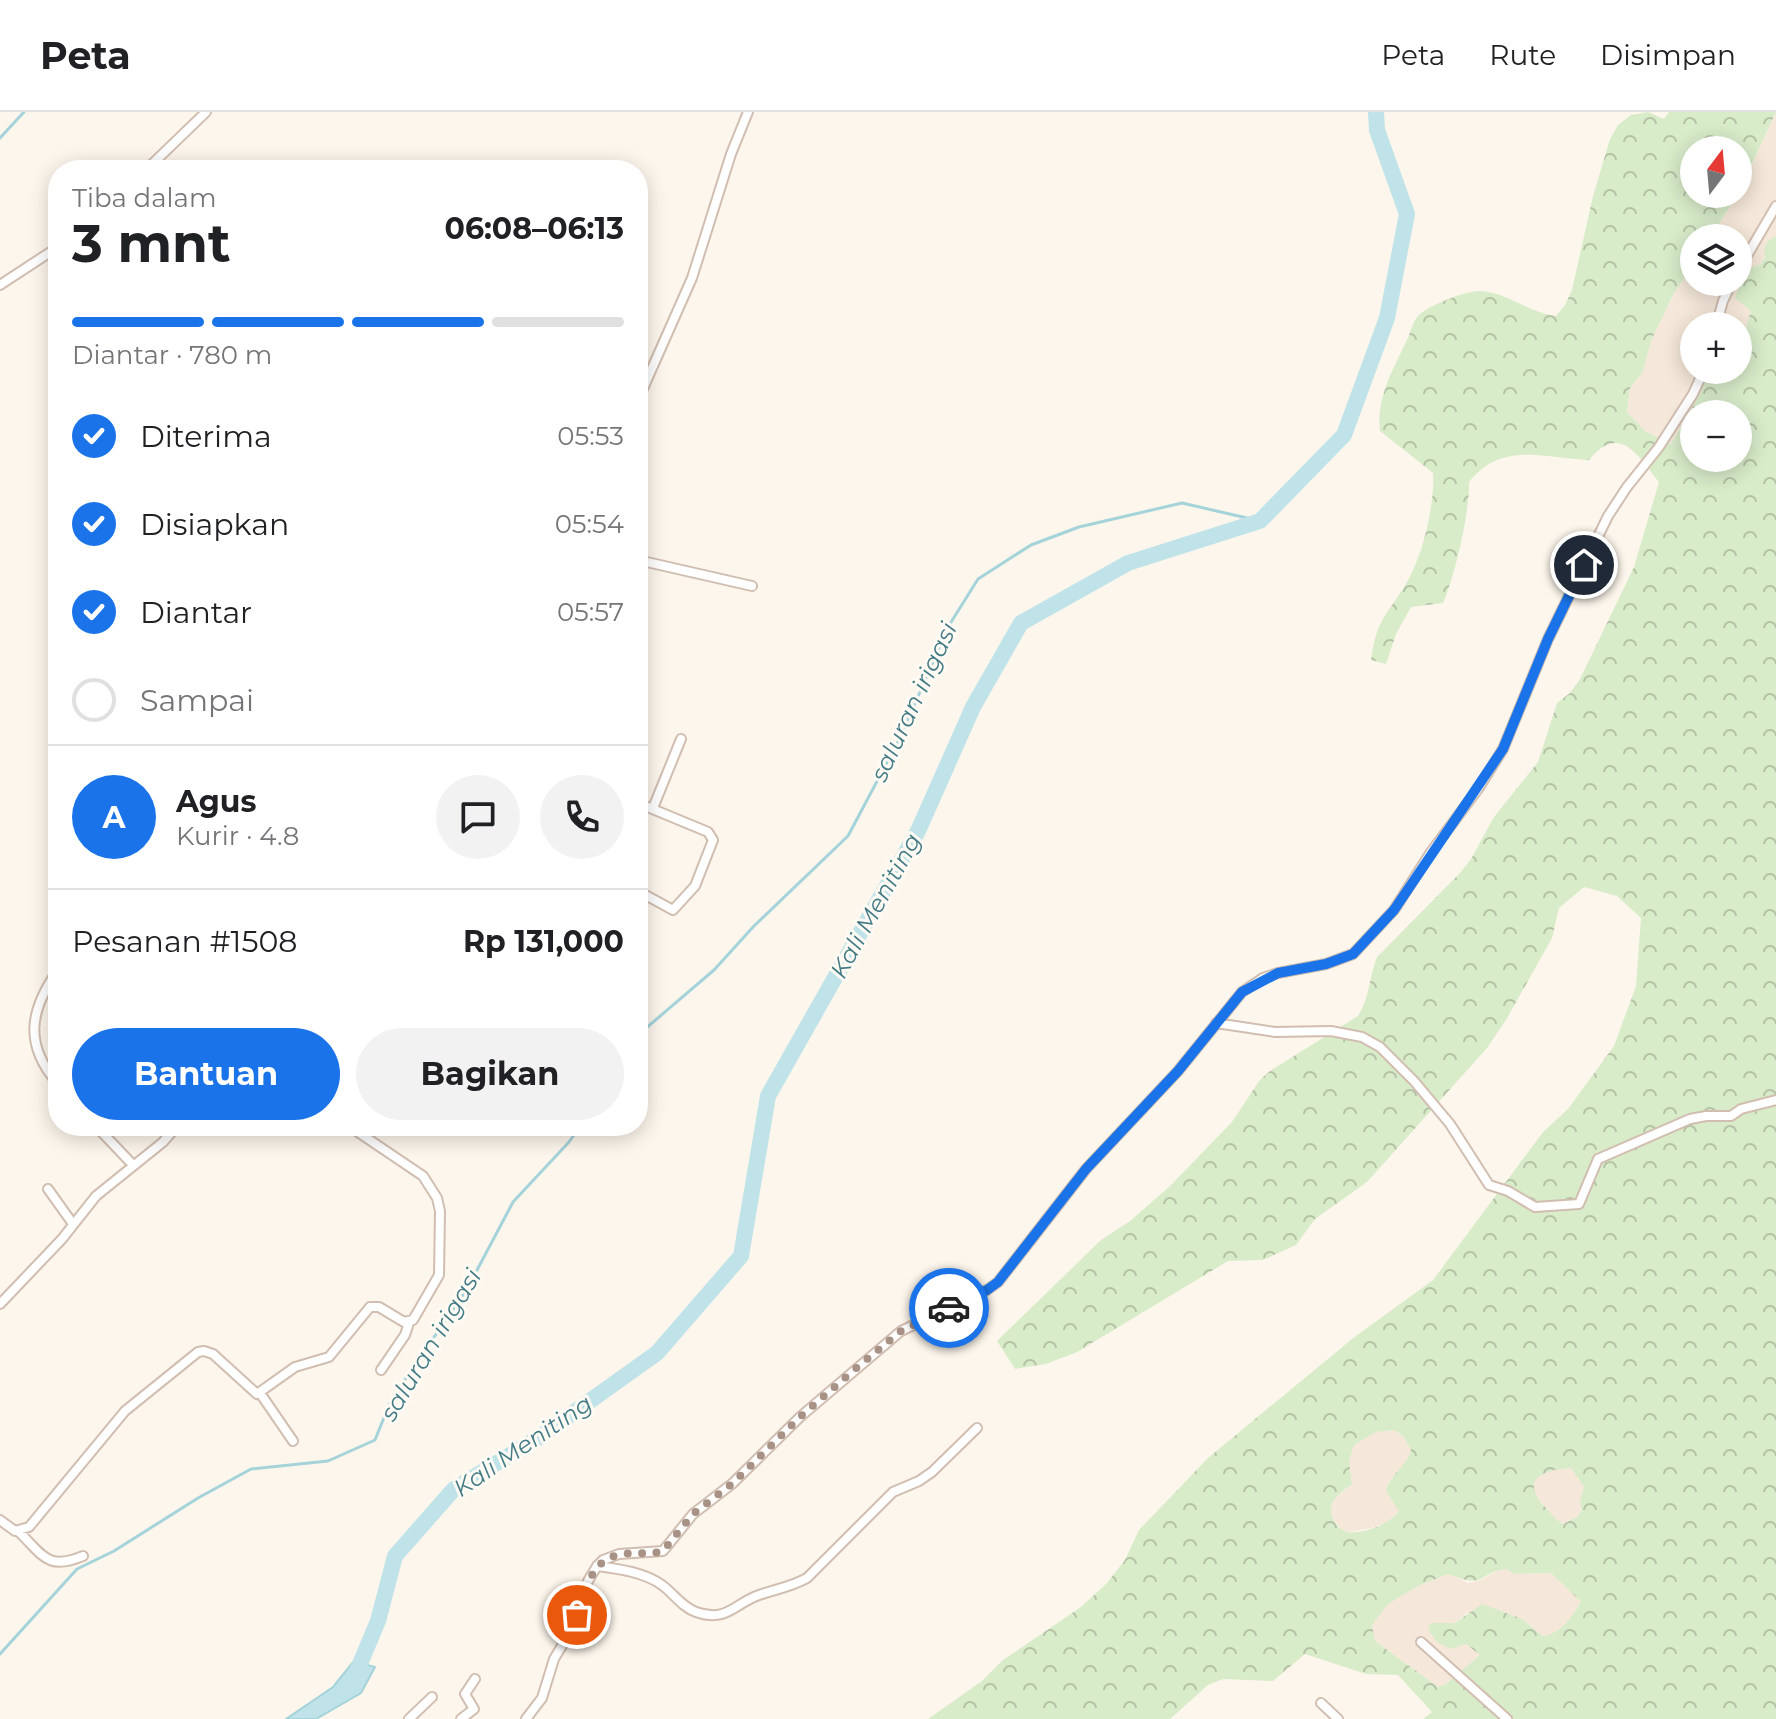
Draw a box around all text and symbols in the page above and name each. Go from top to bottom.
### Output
text: Peta [40,32,131,79]
text: Peta [1381,38,1445,72]
text: Rute [1489,38,1556,72]
text: Disimpan [1600,38,1736,72]
north arrow [1680,136,1752,208]
map controls [1680,136,1752,472]
text: Tiba dalam [72,182,217,214]
text: 06:08–06:13 [445,210,624,247]
text: 3 mnt [72,212,231,275]
button: layers [1680,224,1752,296]
button: + [1680,312,1752,384]
text: Diantar · 780 m [72,339,272,371]
button: − [1680,400,1752,472]
icon: check [72,414,116,458]
text: Diterima [140,418,272,455]
text: 05:53 [557,420,624,452]
icon: check [72,502,116,546]
text: Disiapkan [140,506,289,543]
text: 05:54 [555,508,624,540]
pin [1550,531,1618,599]
icon: home [1562,543,1606,587]
icon: check [72,590,116,634]
text: Diantar [140,594,252,631]
text: 05:57 [557,596,624,628]
water label: saluran irigasi [864,617,963,787]
text: Sampai [140,682,254,719]
button: chat [436,775,520,859]
button: phone [540,775,624,859]
text: Agus [176,783,256,820]
text: A [103,799,125,836]
text: Kurir · 4.8 [176,820,299,852]
water label: Kali Meniting [824,828,927,983]
text: Pesanan #1508 [72,923,297,960]
text: Rp 131,000 [463,923,624,960]
button: Bantuan [72,1028,340,1120]
button: Bagikan [356,1028,624,1120]
water label: saluran irigasi [373,1263,488,1427]
courier [909,1268,989,1348]
icon: car [927,1286,971,1330]
water label: Kali Meniting [448,1389,598,1503]
pin [543,1581,611,1649]
icon: bag [555,1593,599,1637]

